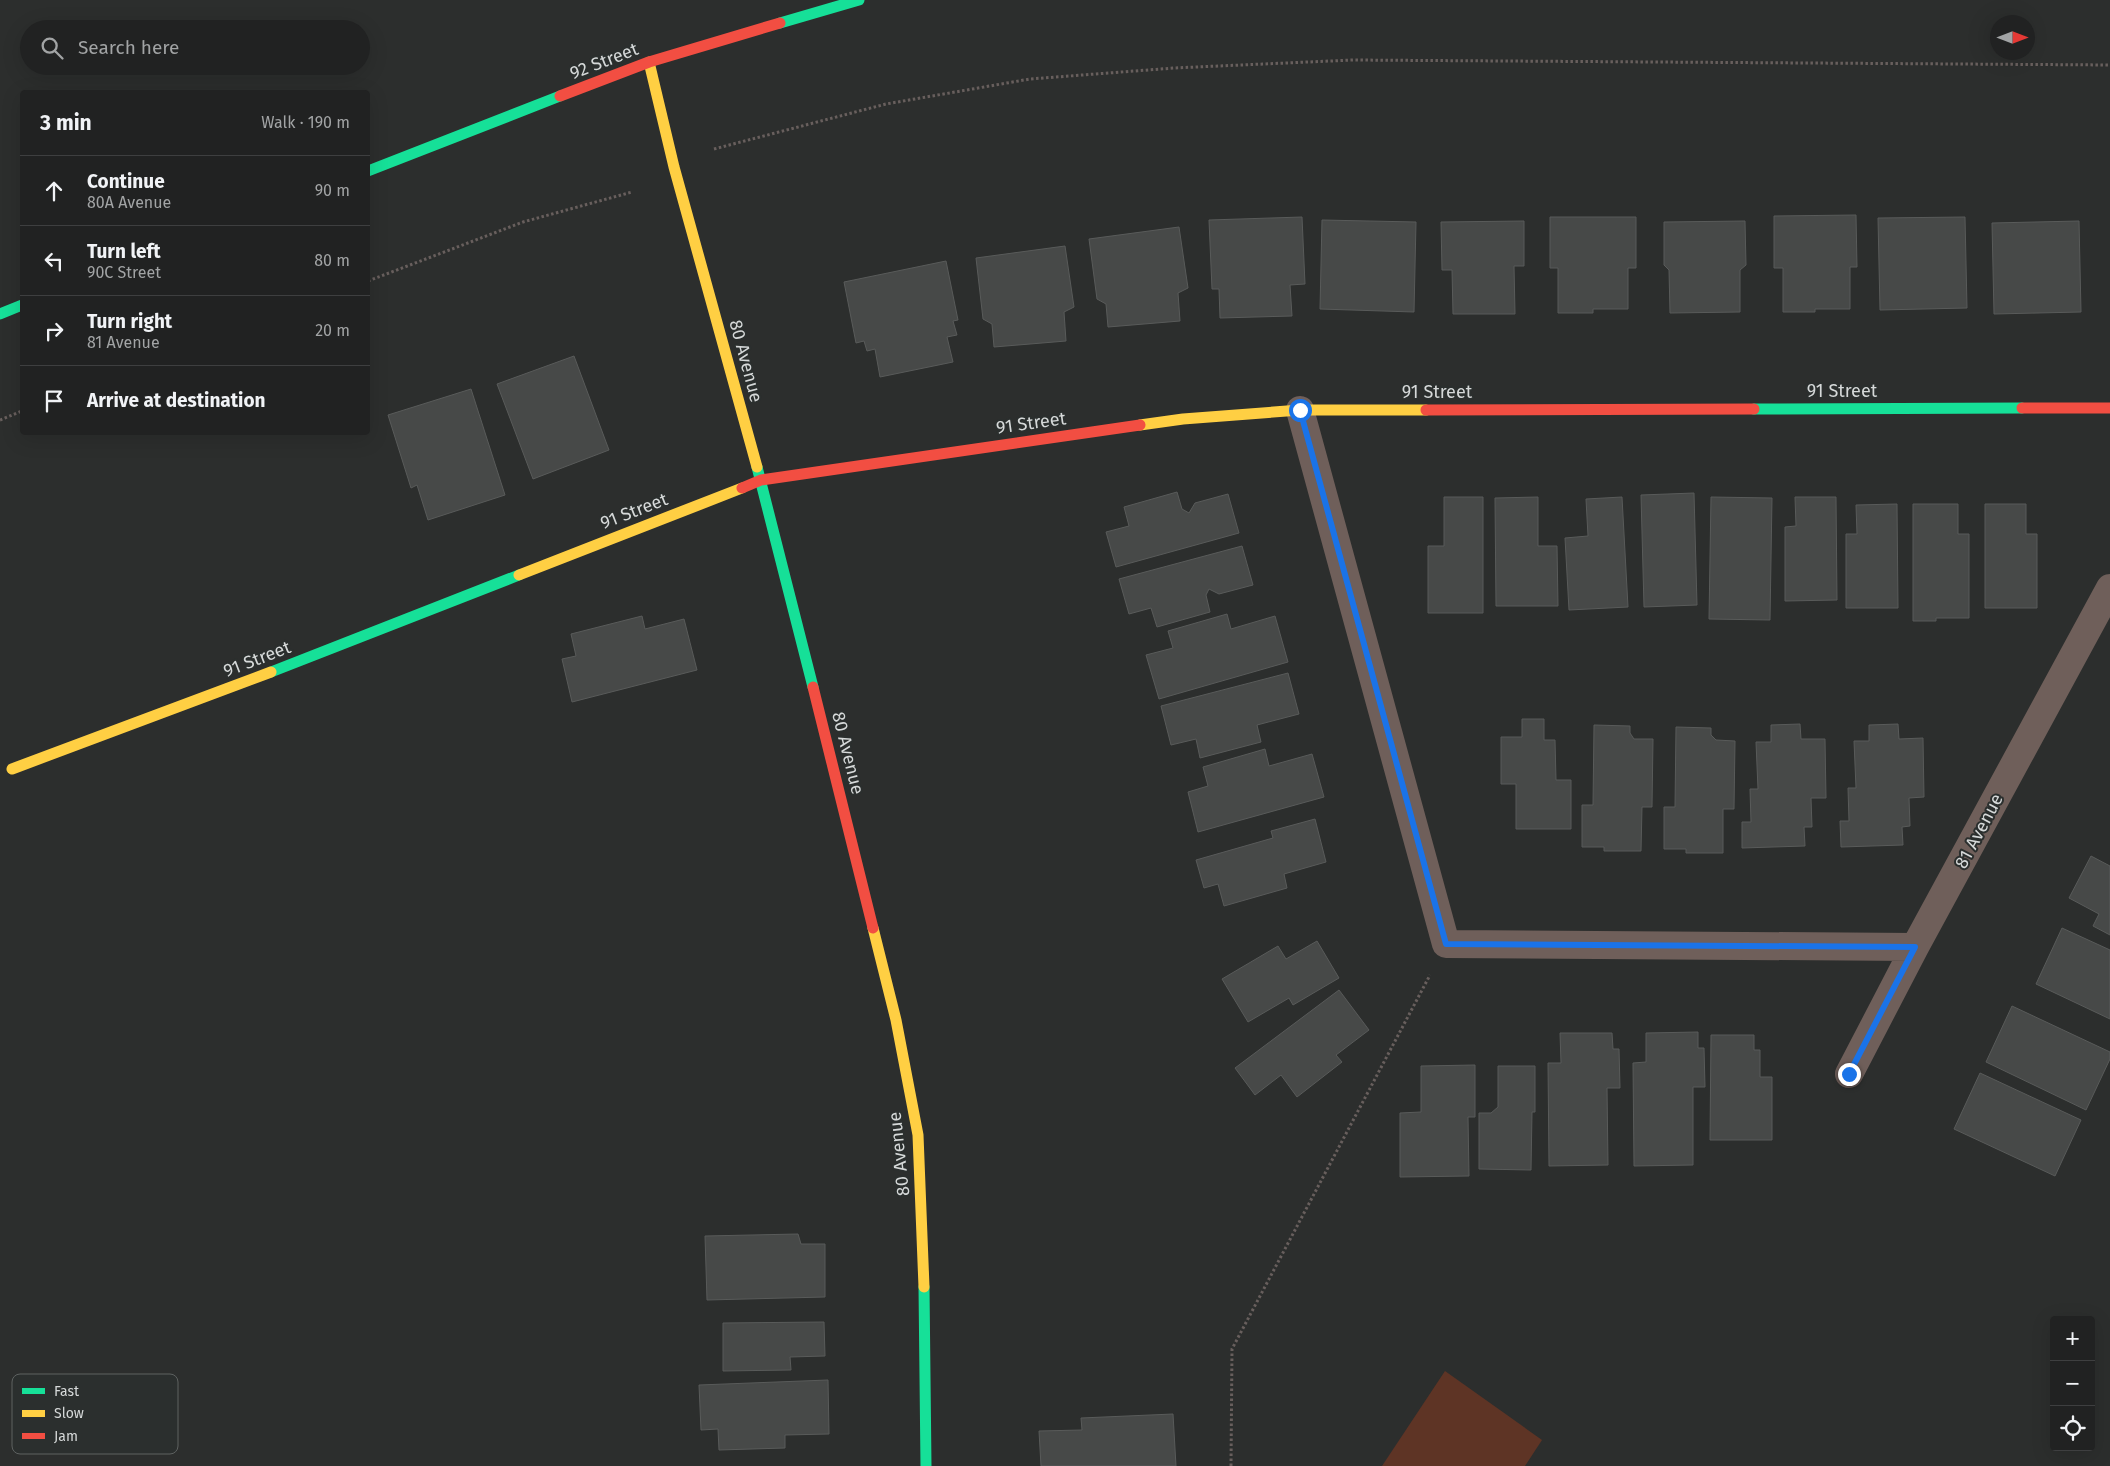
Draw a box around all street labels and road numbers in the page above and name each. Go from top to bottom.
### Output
street label: 92 Street [567,38,642,84]
street label: 80 Avenue [724,317,768,405]
street label: 91 Street [1807,380,1878,402]
street label: 91 Street [1402,381,1473,403]
street label: 91 Street [995,407,1068,439]
street label: 91 Street [597,488,671,534]
street label: 91 Street [220,636,294,682]
street label: 80 Avenue [827,709,869,797]
street label: 81 Avenue [1950,790,2008,872]
street label: 80 Avenue [884,1111,914,1197]

